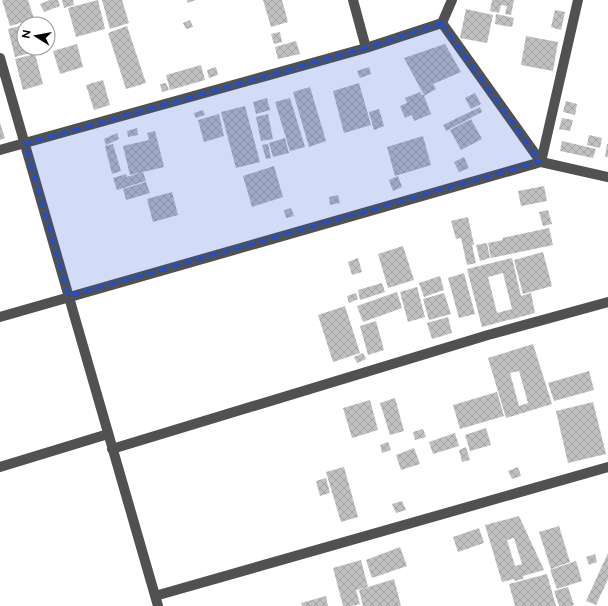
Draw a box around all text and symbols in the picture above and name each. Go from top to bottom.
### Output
north arrow [16,16,56,56]
text: N [19,29,34,40]

